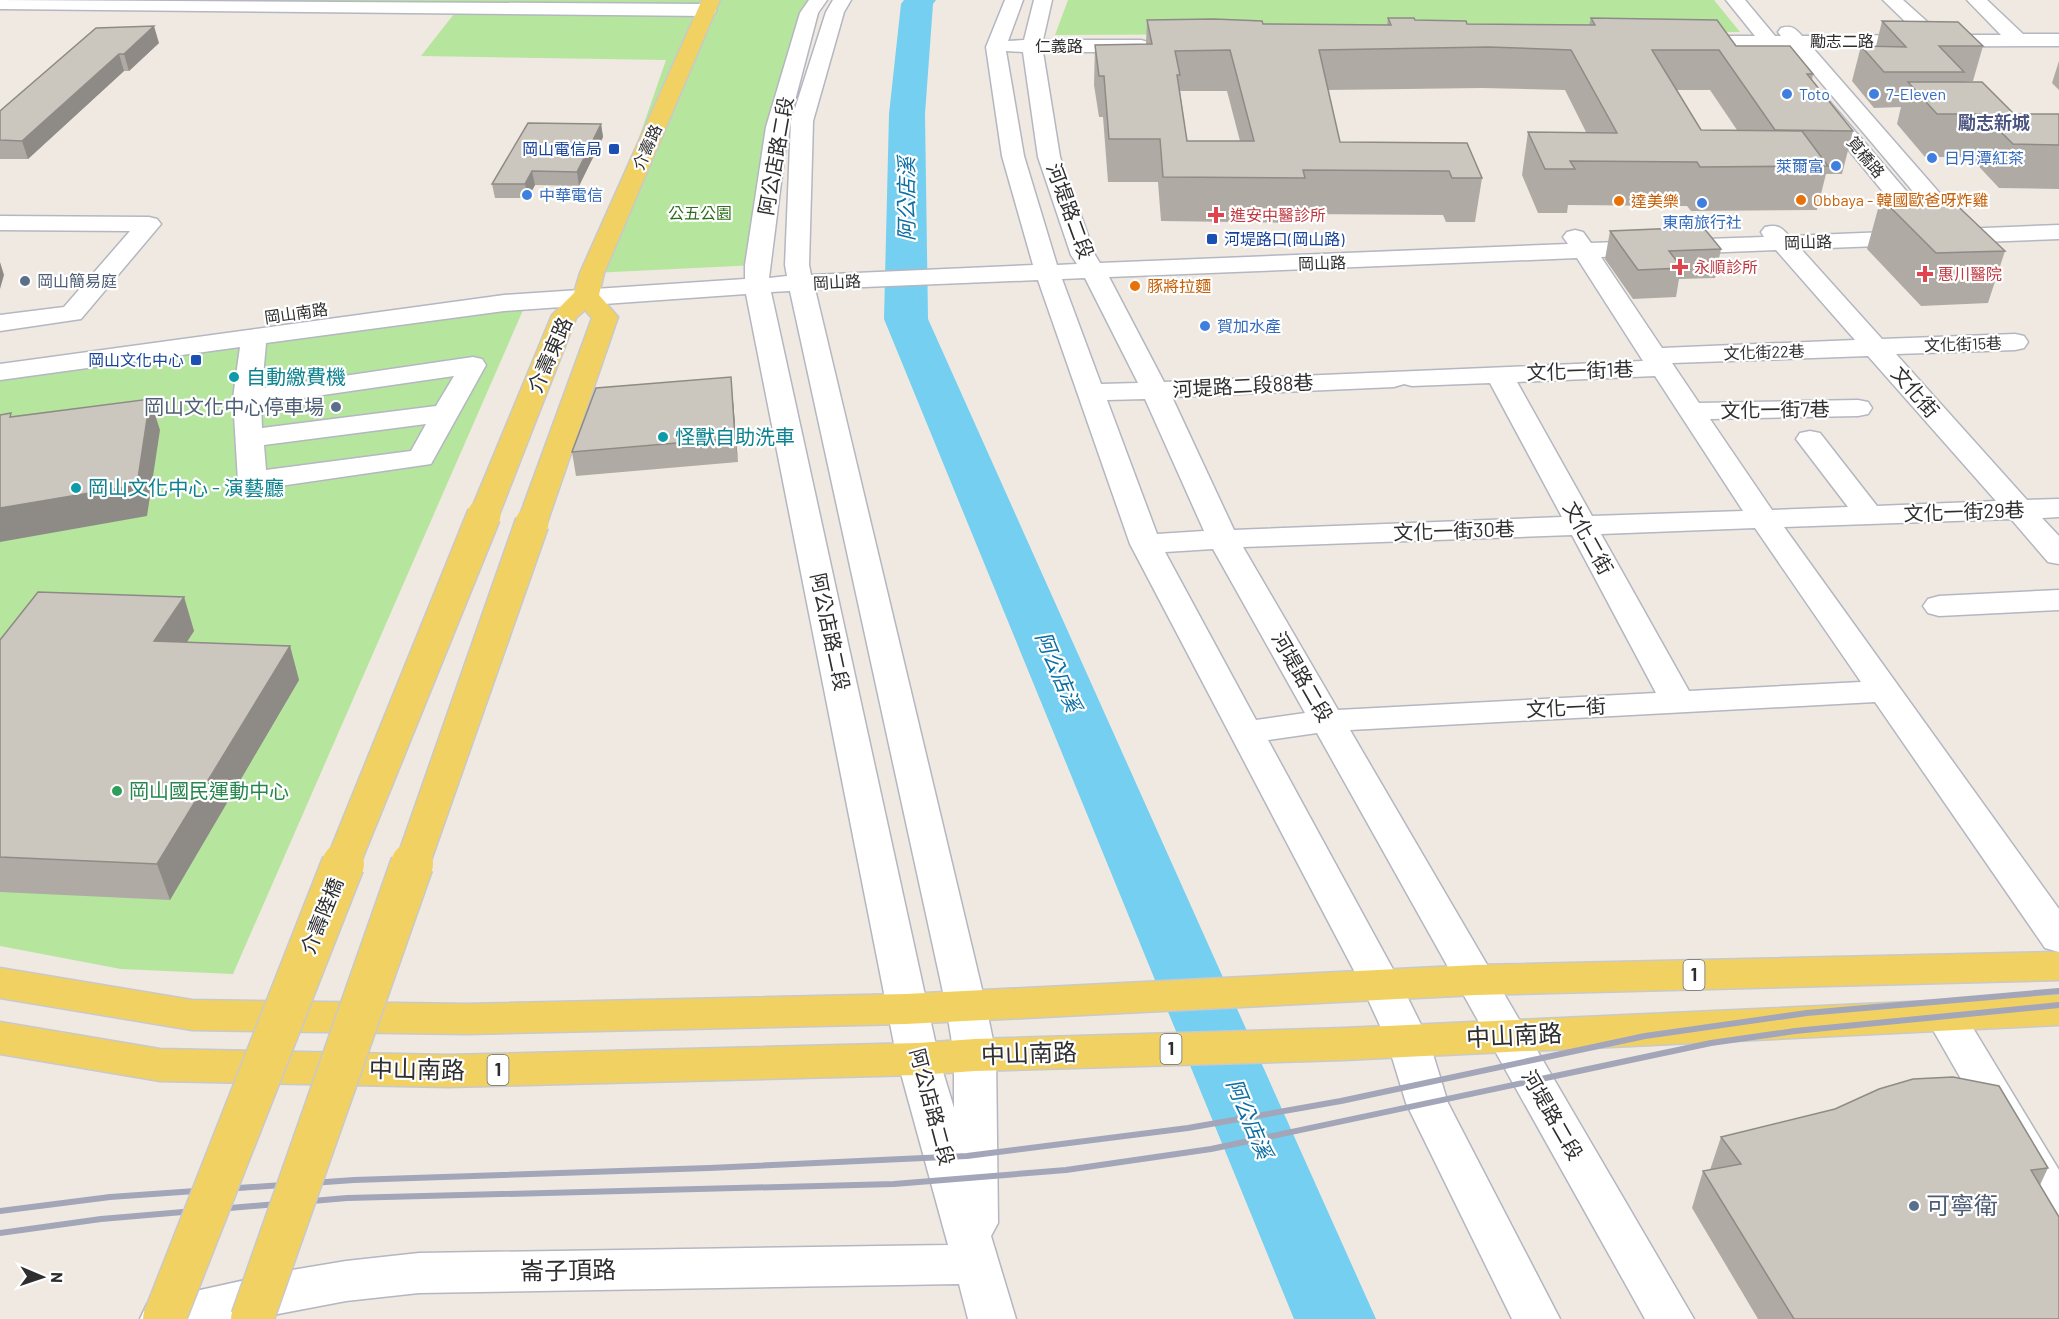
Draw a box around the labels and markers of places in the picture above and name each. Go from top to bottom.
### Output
place label: Toto [1799,84,1830,103]
place label: 7-Eleven [1886,84,1946,103]
marker: Toto [1780,87,1794,101]
marker: 7-Eleven [1867,87,1881,101]
place label: 岡山電信局 [522,139,602,158]
marker: 岡山電信局 [607,142,621,156]
place label: 日月潭紅茶 [1944,148,2024,167]
marker: 日月潭紅茶 [1925,151,1939,165]
place label: 萊爾富 [1776,156,1824,175]
marker: 萊爾富 [1829,159,1843,173]
place label: 中華電信 [539,185,603,204]
marker: 中華電信 [520,188,534,202]
place label: Obbaya - 韓國歐爸呀炸雞 [1813,190,1989,209]
place label: 達美樂 [1631,191,1679,210]
marker: Obbaya - 韓國歐爸呀炸雞 [1794,193,1808,207]
marker: 達美樂 [1612,194,1626,208]
marker: 東南旅行社 [1695,196,1709,210]
place label: 進安中醫診所 [1230,205,1326,224]
marker: 進安中醫診所 [1207,206,1225,224]
place label: 東南旅行社 [1662,212,1742,231]
place label: 河堤路口(岡山路) [1224,229,1345,248]
marker: 河堤路口(岡山路) [1205,232,1219,246]
place label: 永順診所 [1694,257,1758,276]
marker: 永順診所 [1671,258,1689,276]
place label: 惠川醫院 [1938,264,2002,283]
marker: 惠川醫院 [1916,265,1934,283]
place label: 岡山簡易庭 [37,271,117,290]
marker: 岡山簡易庭 [18,274,32,288]
place label: 豚將拉麵 [1147,276,1211,295]
marker: 豚將拉麵 [1128,279,1142,293]
place label: 賀加水產 [1217,316,1281,335]
marker: 賀加水產 [1198,319,1212,333]
place label: 岡山文化中心 [88,350,184,369]
marker: 岡山文化中心 [189,353,203,367]
place label: 自動繳費機 [246,364,346,388]
marker: 自動繳費機 [227,370,241,384]
place label: 岡山文化中心停車場 [144,394,324,418]
marker: 岡山文化中心停車場 [329,400,343,414]
place label: 怪獸自助洗車 [675,424,795,448]
marker: 怪獸自助洗車 [656,430,670,444]
place label: 岡山文化中心 - 演藝廳 [88,475,284,499]
marker: 岡山文化中心 - 演藝廳 [69,481,83,495]
place label: 岡山國民運動中心 [129,778,289,802]
marker: 岡山國民運動中心 [110,784,124,798]
place label: 可寧衛 [1926,1190,1998,1219]
marker: 可寧衛 [1907,1199,1921,1213]

